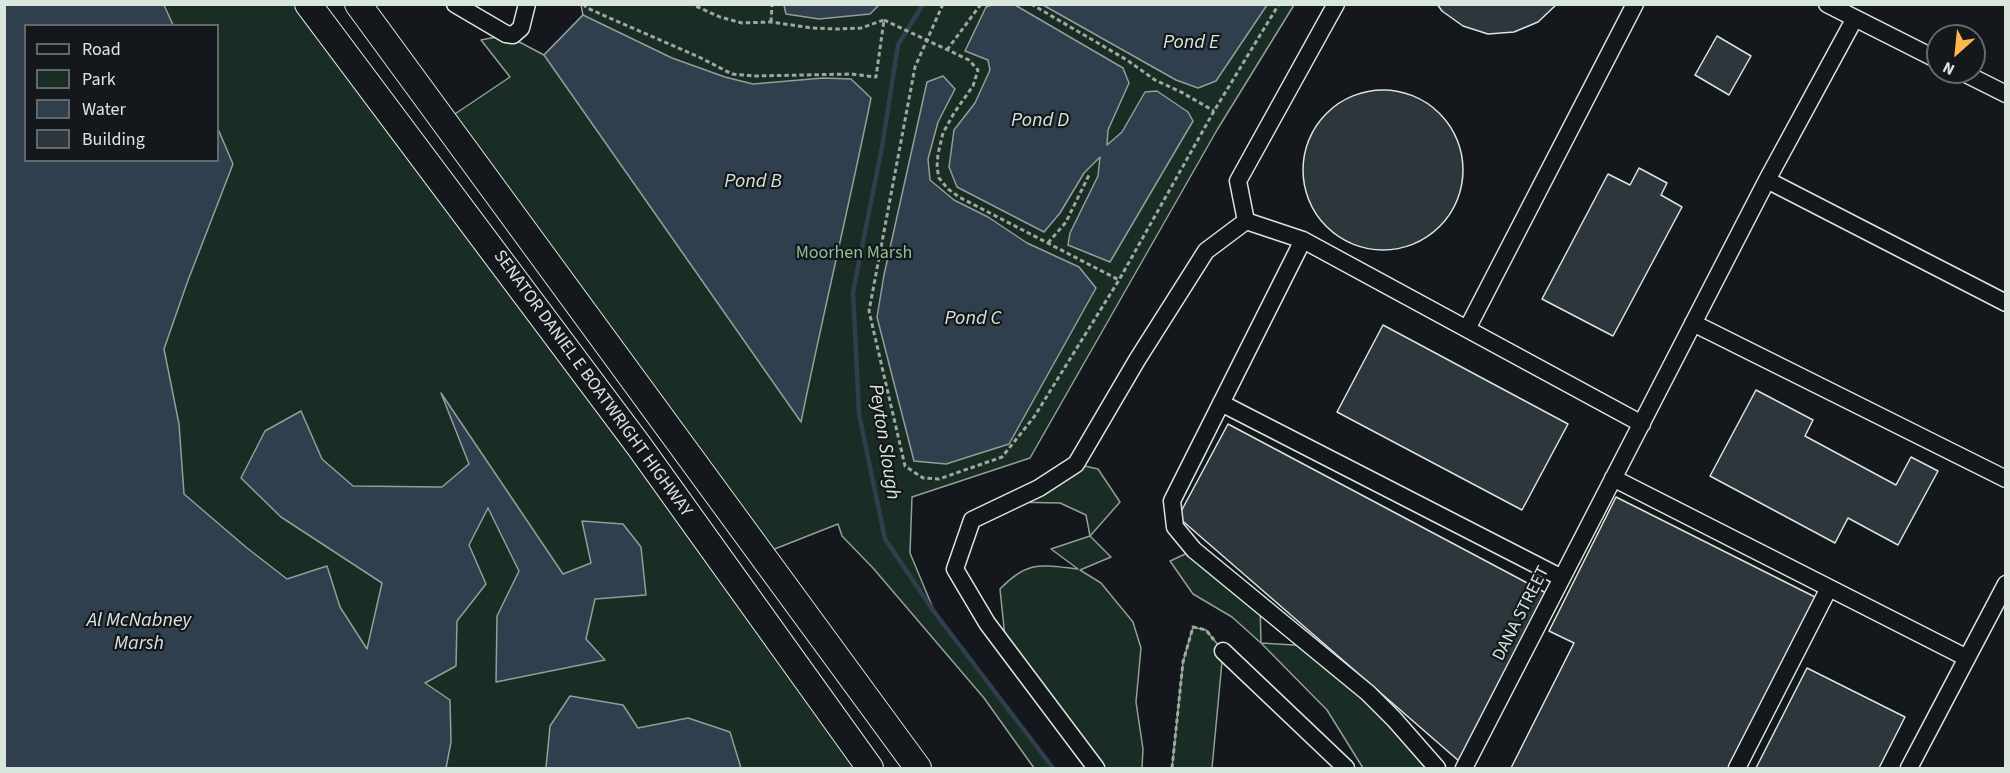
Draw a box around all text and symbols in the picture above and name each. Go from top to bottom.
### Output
legend [24,24,219,162]
north arrow [1926,24,1986,84]
water label: Pond E [1163,32,1219,56]
text: Road [82,37,121,62]
text: N [1939,56,1958,80]
text: Park [82,67,116,92]
text: Water [82,97,126,122]
water label: Pond D [1011,110,1069,134]
text: Building [82,127,145,152]
water label: Pond B [724,171,782,195]
park label: Moorhen Marsh [796,243,912,265]
street label: SENATOR DANIEL E BOATWRIGHT HIGHWAY [488,247,696,521]
water label: Pond C [944,308,1002,332]
water label: Peyton Slough [862,382,904,502]
street label: DANA STREET [1489,563,1555,665]
water label: Al McNabney Marsh [87,610,191,657]

